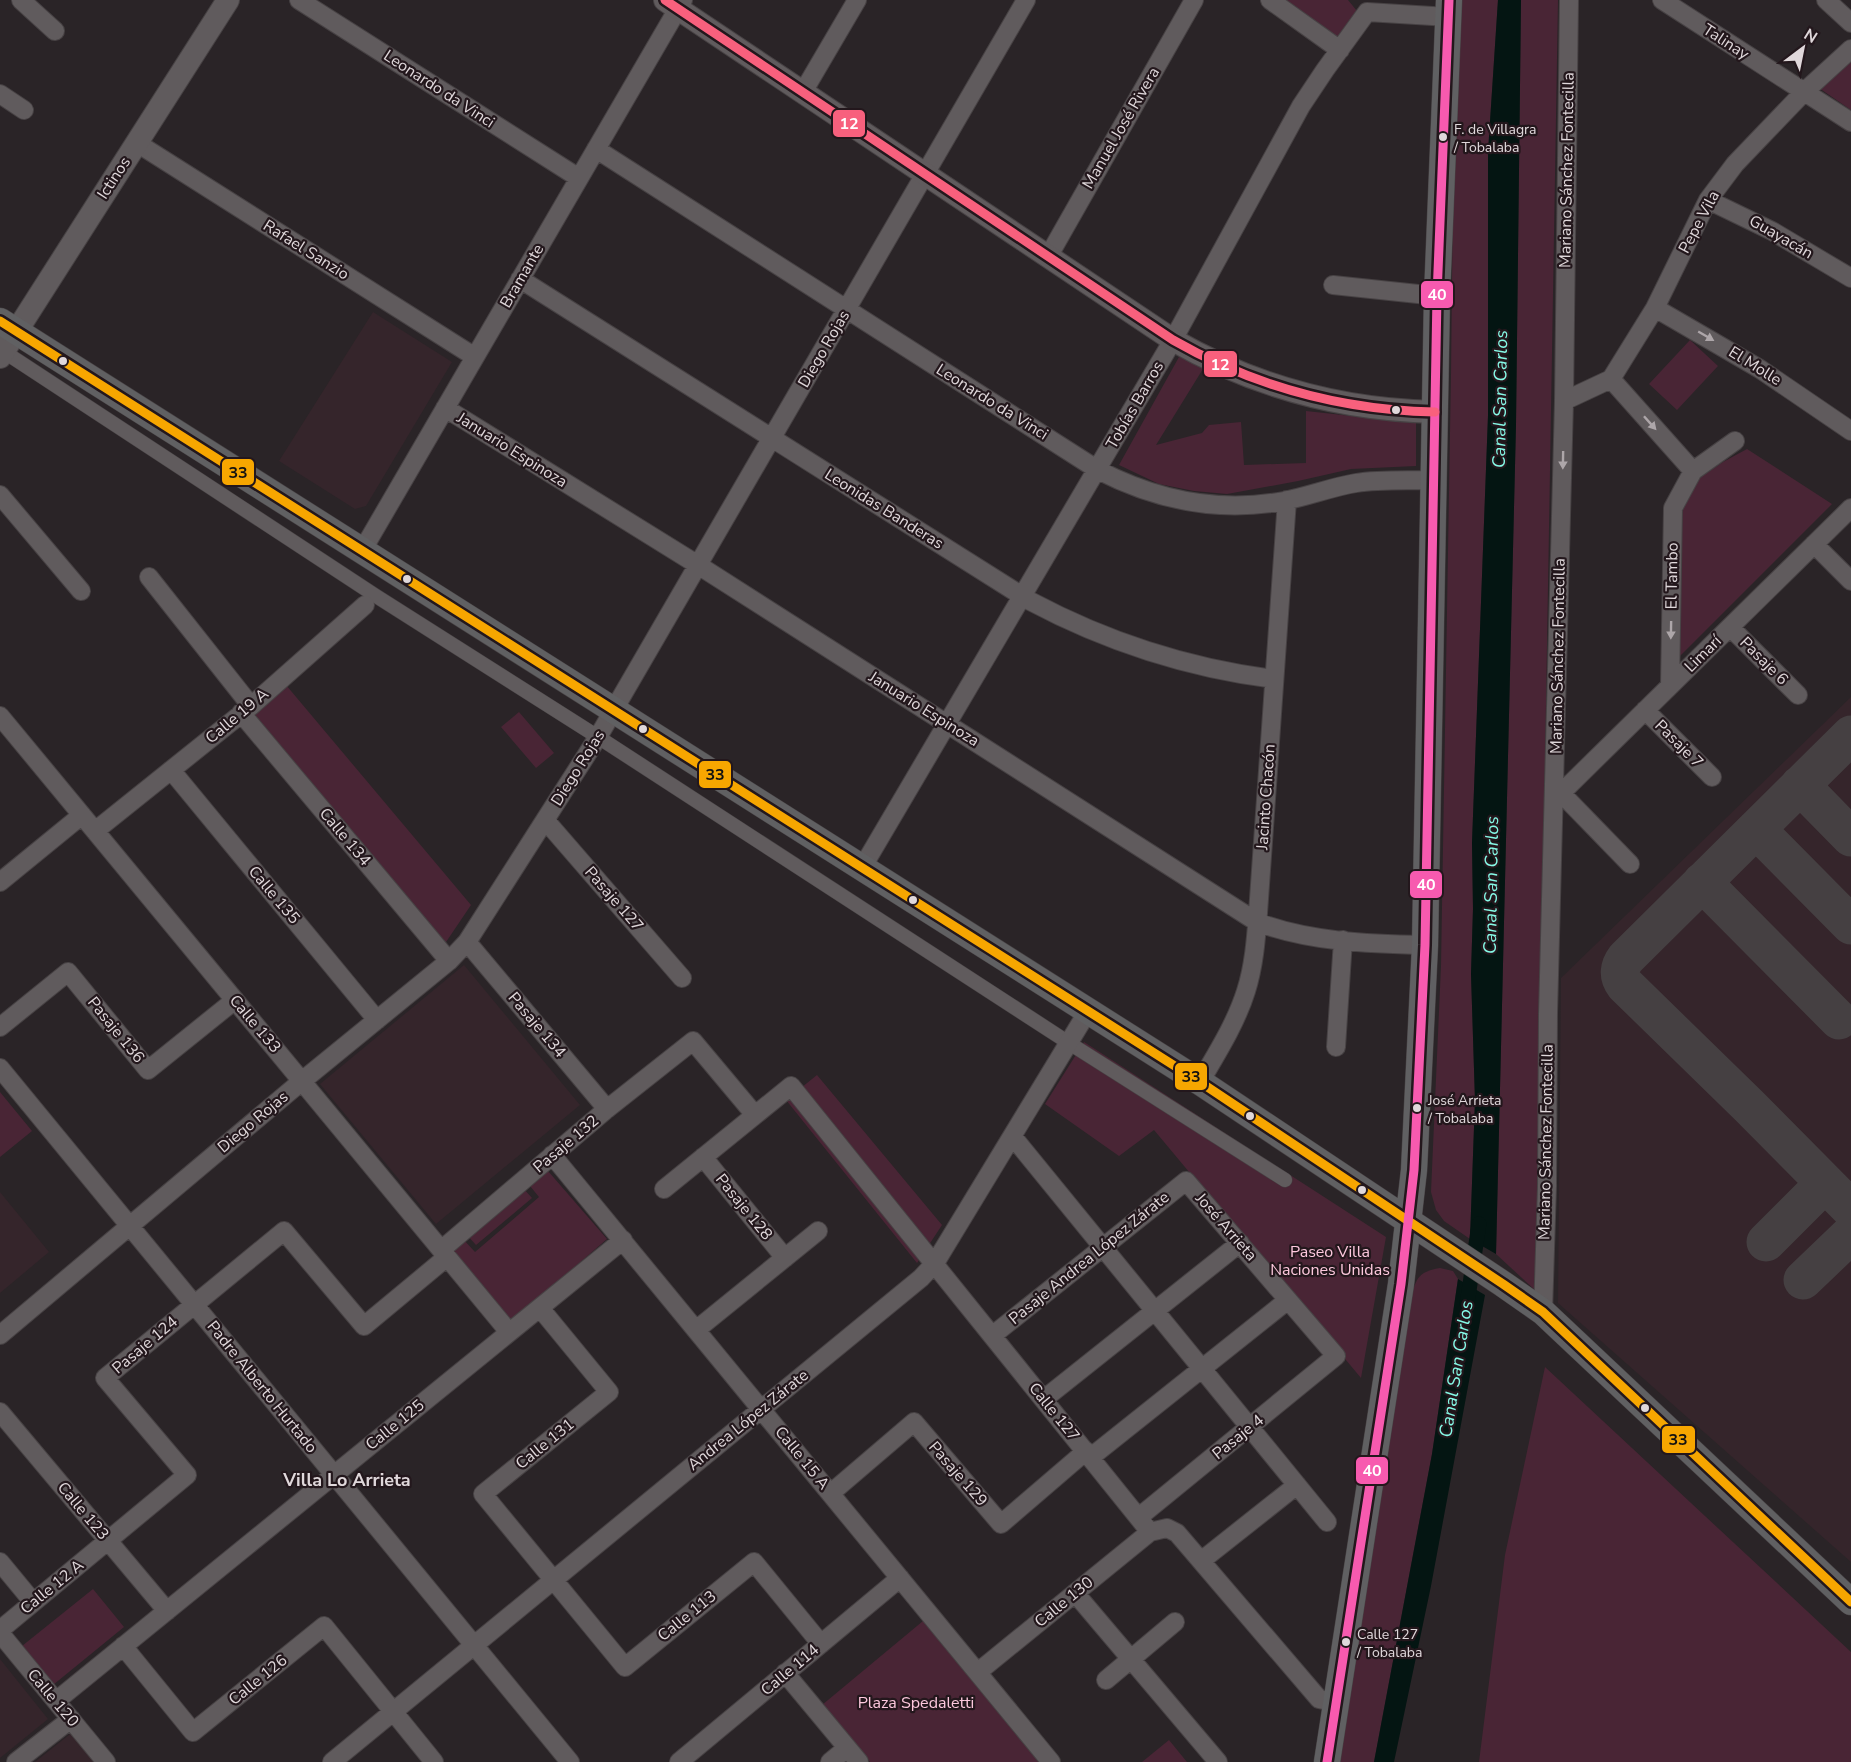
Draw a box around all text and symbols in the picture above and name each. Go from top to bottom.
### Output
north arrow [1773,18,1833,78]
street label: Talinay [1699,19,1754,66]
text: N [1800,24,1821,49]
street label: Leonardo da Vinci [379,45,499,133]
street label: Manuel José Rivera [1077,63,1165,193]
street label: Mariano Sánchez Fontecilla [1554,72,1580,268]
line badge: 12 [832,109,866,138]
text: 12 [839,113,859,135]
place label: F. de Villagra / Tobalaba [1453,120,1536,157]
marker: F. de Villagra / Tobalaba [1437,131,1449,143]
street label: Ictinos [92,153,136,203]
street label: Pepe Vila [1673,187,1725,257]
street label: Guayacán [1745,210,1817,264]
street label: Rafael Sanzio [259,215,353,285]
street label: Bramante [495,240,549,312]
line badge: 40 [1420,280,1454,309]
text: 40 [1427,284,1447,306]
street label: Diego Rojas [793,306,855,392]
water label: Canal San Carlos [1487,330,1513,468]
one-way arrow [1698,331,1715,341]
street label: El Molle [1724,341,1786,391]
line badge: 12 [1203,350,1238,378]
text: 12 [1210,354,1230,376]
unlabelled marker [57,355,69,367]
street label: Tobías Barros [1101,357,1169,453]
street label: Leonardo da Vinci [932,359,1052,445]
unlabelled marker [1390,404,1402,416]
street label: Januario Espinoza [452,407,571,493]
one-way arrow [1643,415,1656,430]
one-way arrow [1558,450,1568,469]
line badge: 33 [221,458,255,486]
text: 33 [228,462,248,484]
street label: Leonidas Banderas [820,464,948,554]
street label: El Tambo [1660,542,1684,610]
street label: Mariano Sánchez Fontecilla [1545,558,1571,754]
unlabelled marker [401,573,413,585]
one-way arrow [1666,620,1676,639]
street label: Limarí [1680,630,1727,677]
street label: Pasaje 6 [1735,632,1793,690]
street label: Januario Espinoza [864,666,983,752]
street label: Calle 19 A [201,683,273,749]
street label: Pasaje 7 [1650,715,1708,773]
unlabelled marker [637,723,649,735]
street label: Diego Rojas [546,726,610,810]
street label: Jacinto Chacón [1251,743,1281,852]
line badge: 33 [698,760,732,789]
text: 33 [705,764,725,786]
street label: Calle 134 [314,803,376,871]
water label: Canal San Carlos [1478,816,1504,954]
street label: Calle 135 [243,861,305,929]
street label: Pasaje 127 [580,862,648,936]
line badge: 40 [1409,870,1443,899]
text: 40 [1416,874,1436,896]
unlabelled marker [907,894,919,906]
street label: Pasaje 134 [503,987,571,1063]
street label: Calle 133 [224,990,286,1058]
street label: Pasaje 136 [82,992,150,1068]
street label: Mariano Sánchez Fontecilla [1533,1044,1559,1240]
line badge: 33 [1174,1062,1208,1091]
text: 33 [1181,1066,1201,1088]
street label: Diego Rojas [213,1086,293,1158]
place label: José Arrieta / Tobalaba [1427,1091,1501,1128]
marker: José Arrieta / Tobalaba [1411,1102,1423,1114]
street label: Pasaje 132 [528,1110,604,1178]
unlabelled marker [1244,1110,1256,1122]
street label: Pasaje 128 [710,1169,778,1245]
unlabelled marker [1356,1184,1368,1196]
street label: Pasaje Andrea López Zárate [1004,1186,1174,1330]
street label: José Arrieta [1190,1187,1262,1266]
park label: Paseo Villa Naciones Unidas [1270,1241,1390,1281]
water label: Canal San Carlos [1433,1299,1479,1439]
street label: Pasaje 124 [107,1311,183,1379]
street label: Padre Alberto Hurtado [202,1316,322,1458]
street label: Andrea López Zárate [683,1364,813,1476]
street label: Calle 127 [1023,1378,1085,1446]
street label: Calle 125 [361,1394,429,1456]
unlabelled marker [1639,1402,1651,1414]
street label: Pasaje 4 [1208,1409,1269,1465]
street label: Calle 131 [511,1413,579,1475]
street label: Calle 15 A [770,1422,835,1495]
line badge: 33 [1661,1425,1696,1454]
text: 33 [1668,1429,1688,1451]
street label: Pasaje 129 [924,1437,992,1511]
line badge: 40 [1355,1456,1389,1485]
text: 40 [1362,1460,1382,1482]
district label: Villa Lo Arrieta [282,1468,411,1492]
street label: Calle 123 [52,1477,114,1545]
street label: Calle 12 A [16,1554,89,1619]
street label: Calle 130 [1030,1571,1098,1633]
street label: Calle 113 [653,1585,721,1647]
place label: Calle 127 / Tobalaba [1356,1625,1422,1662]
marker: Calle 127 / Tobalaba [1340,1636,1352,1648]
street label: Calle 114 [756,1639,824,1701]
street label: Calle 126 [224,1649,292,1711]
street label: Calle 120 [22,1664,84,1732]
park label: Plaza Spedaletti [858,1692,974,1714]

